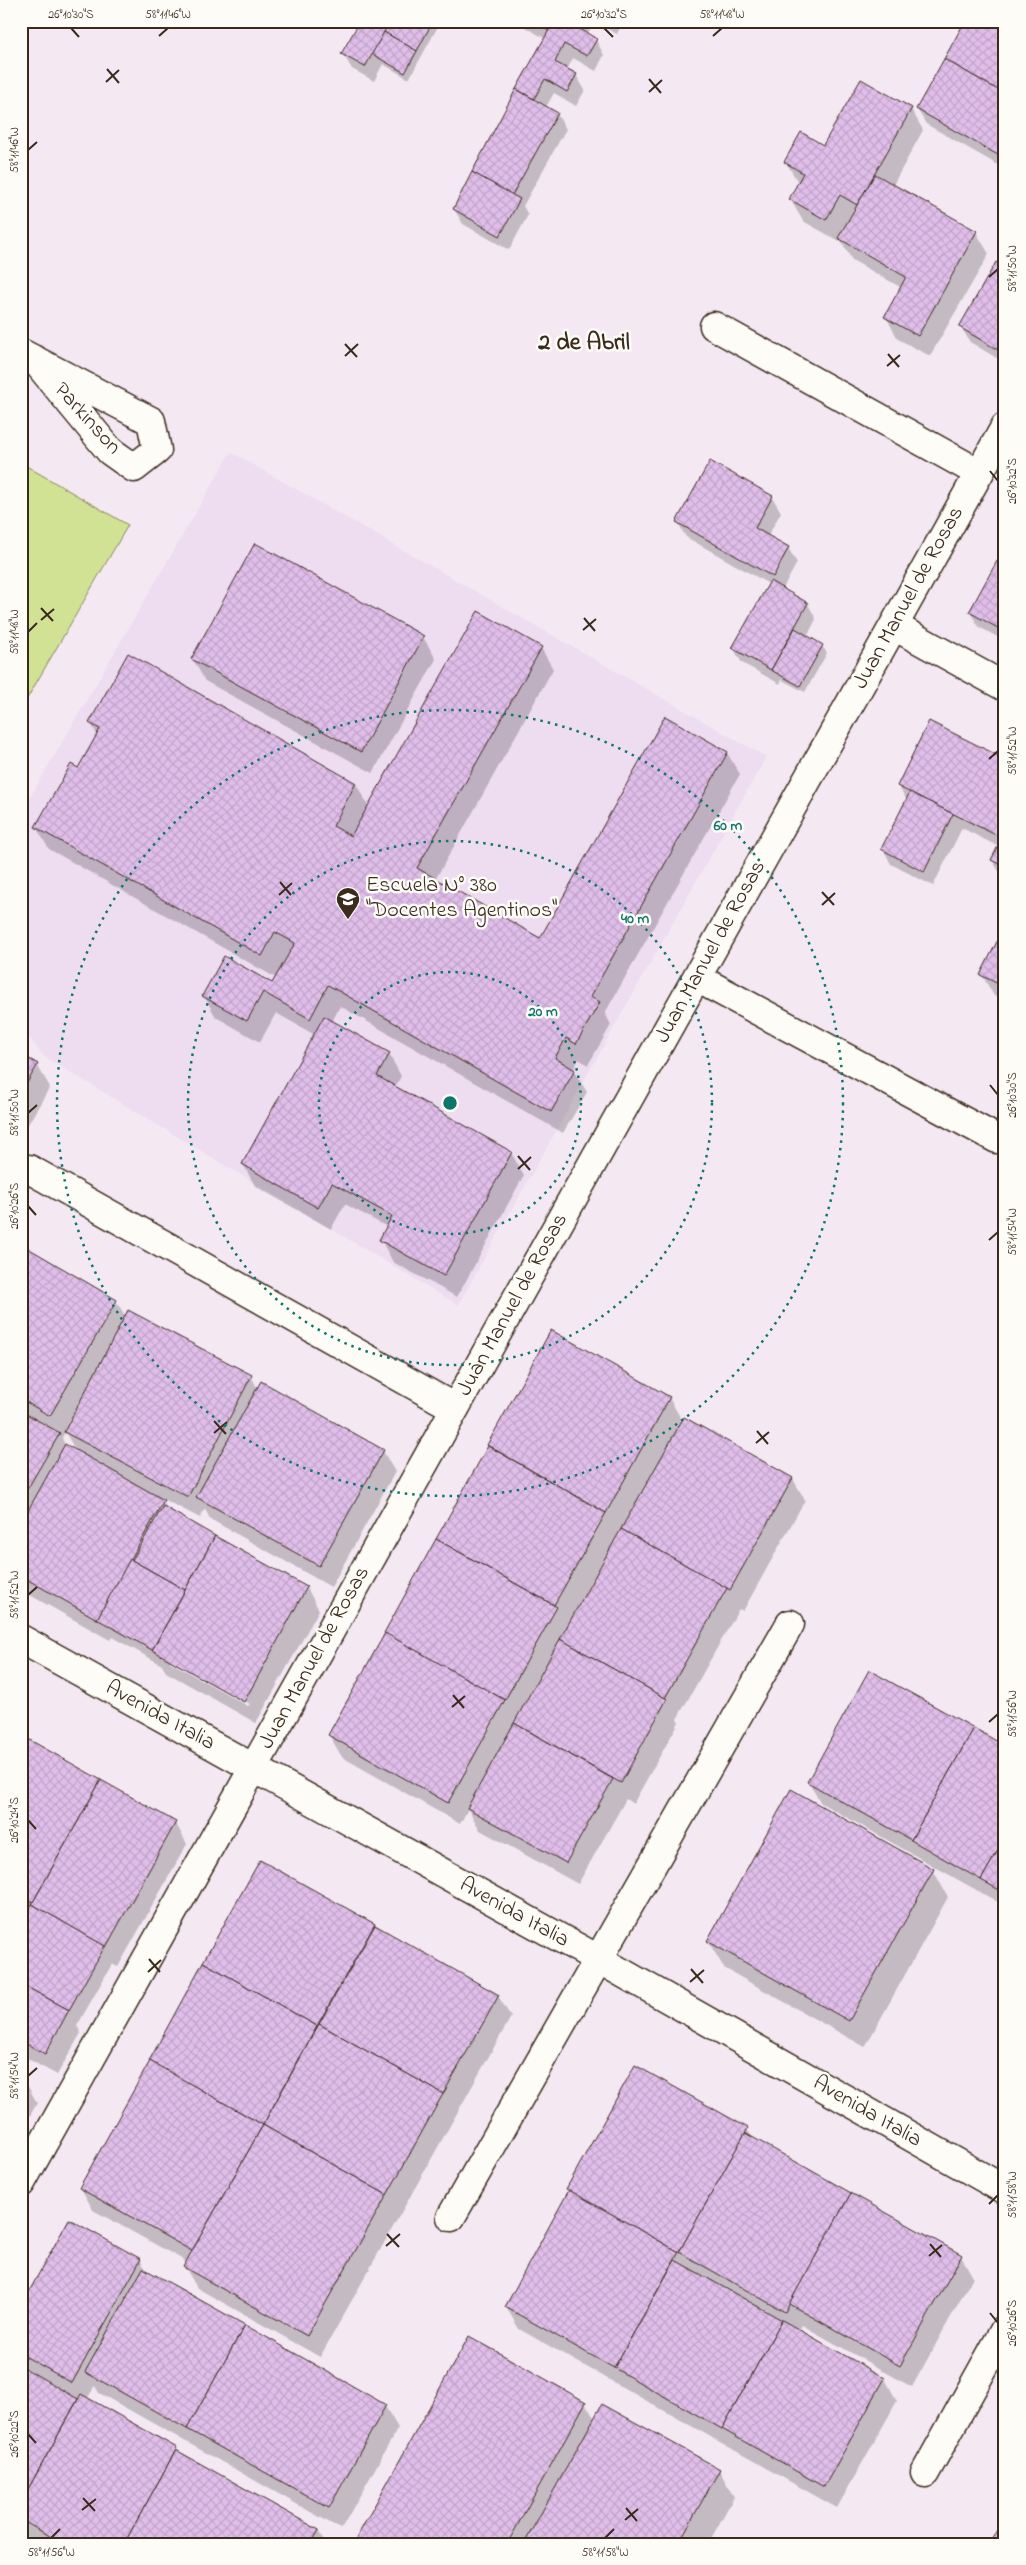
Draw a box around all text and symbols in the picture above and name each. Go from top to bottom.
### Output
text: 26°10'30"S [48,6,94,24]
text: 58°11'46"W [145,6,191,24]
text: 26°10'32"S [581,6,627,24]
text: 58°11'48"W [699,6,745,24]
text: 58°11'46"W [6,127,24,173]
text: 58°11'50"W [1004,245,1022,293]
district label: 2 de Abril [537,326,630,361]
street label: Parkinson [46,376,128,462]
text: 26°10'32"S [1004,458,1022,504]
street label: Juan Manuel de Rosas [845,501,973,695]
text: 58°11'48"W [6,609,24,655]
text: 58°11'52"W [1004,727,1022,775]
text: 60 m [713,815,743,837]
street label: Juan Manuel de Rosas [647,855,775,1049]
place label: Escuela N° 380 "Docentes Agentinos" [366,870,557,928]
school or university icon: Escuela N° 380 "Docentes Agentinos" [335,886,361,920]
text: 40 m [620,908,649,930]
text: 20 m [527,1001,558,1023]
text: 26°10'30"S [1004,1072,1022,1118]
text: 58°11'50"W [6,1089,24,1137]
centre of rings [441,1094,459,1112]
text: 26°10'26"S [6,1182,24,1229]
street label: Juan Manuel de Rosas [449,1208,577,1402]
text: 58°11'54"W [1004,1208,1022,1256]
street label: Juan Manuel de Rosas [251,1561,379,1755]
text: 58°11'52"W [6,1571,24,1619]
street label: Avenida Italia [99,1673,221,1759]
text: 58°11'56"W [1004,1690,1022,1738]
text: 26°10'24"S [6,1797,24,1843]
street label: Avenida Italia [453,1870,575,1956]
text: 58°11'54"W [6,2052,24,2100]
street label: Avenida Italia [807,2068,927,2156]
text: 58°11'58"W [1004,2172,1022,2218]
text: 26°10'26"S [1004,2299,1022,2346]
text: 26°10'22"S [6,2410,24,2458]
text: 58°11'56"W [27,2544,75,2562]
text: 58°11'58"W [582,2544,628,2562]

